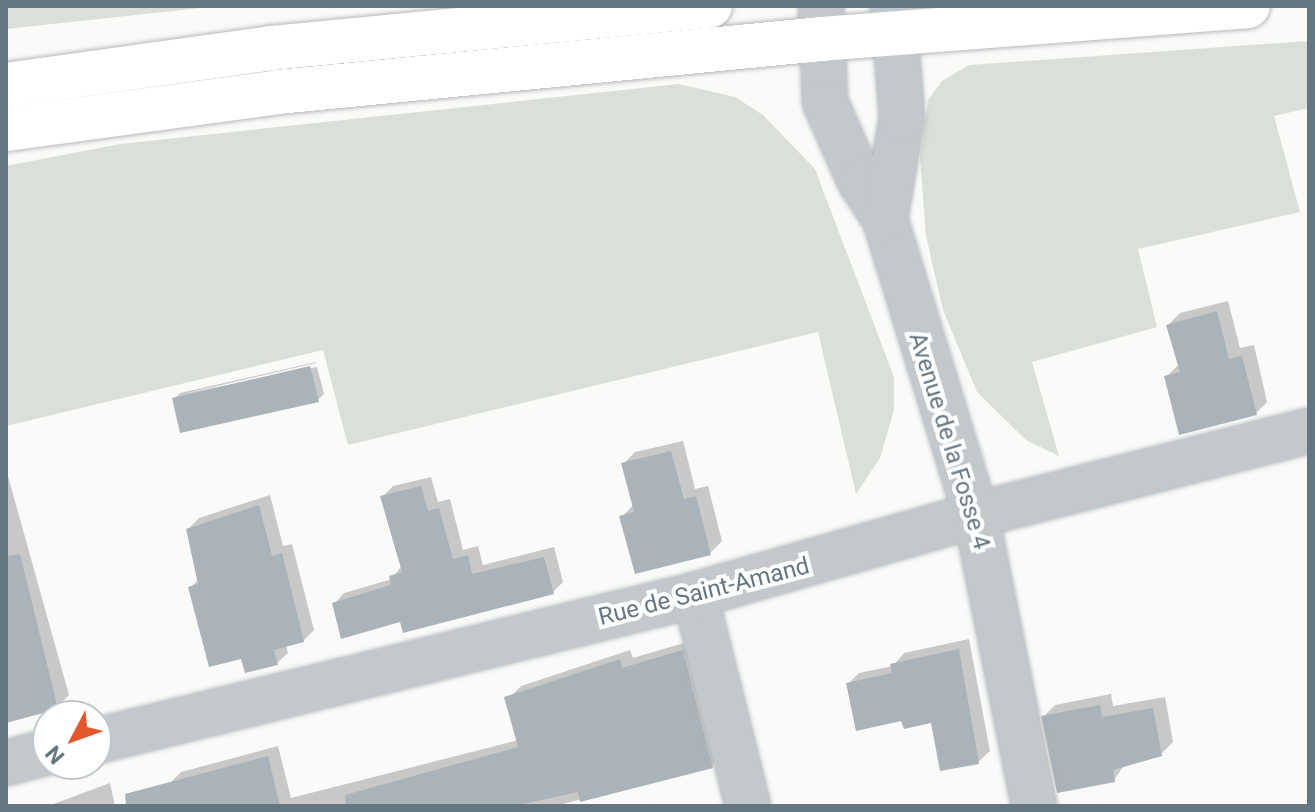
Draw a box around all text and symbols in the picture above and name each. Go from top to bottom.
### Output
street label: Avenue de la Fosse 4 [902,329,996,553]
street label: Rue de Saint-Amand [596,552,812,632]
north arrow [32,700,112,780]
text: N [40,741,70,769]

